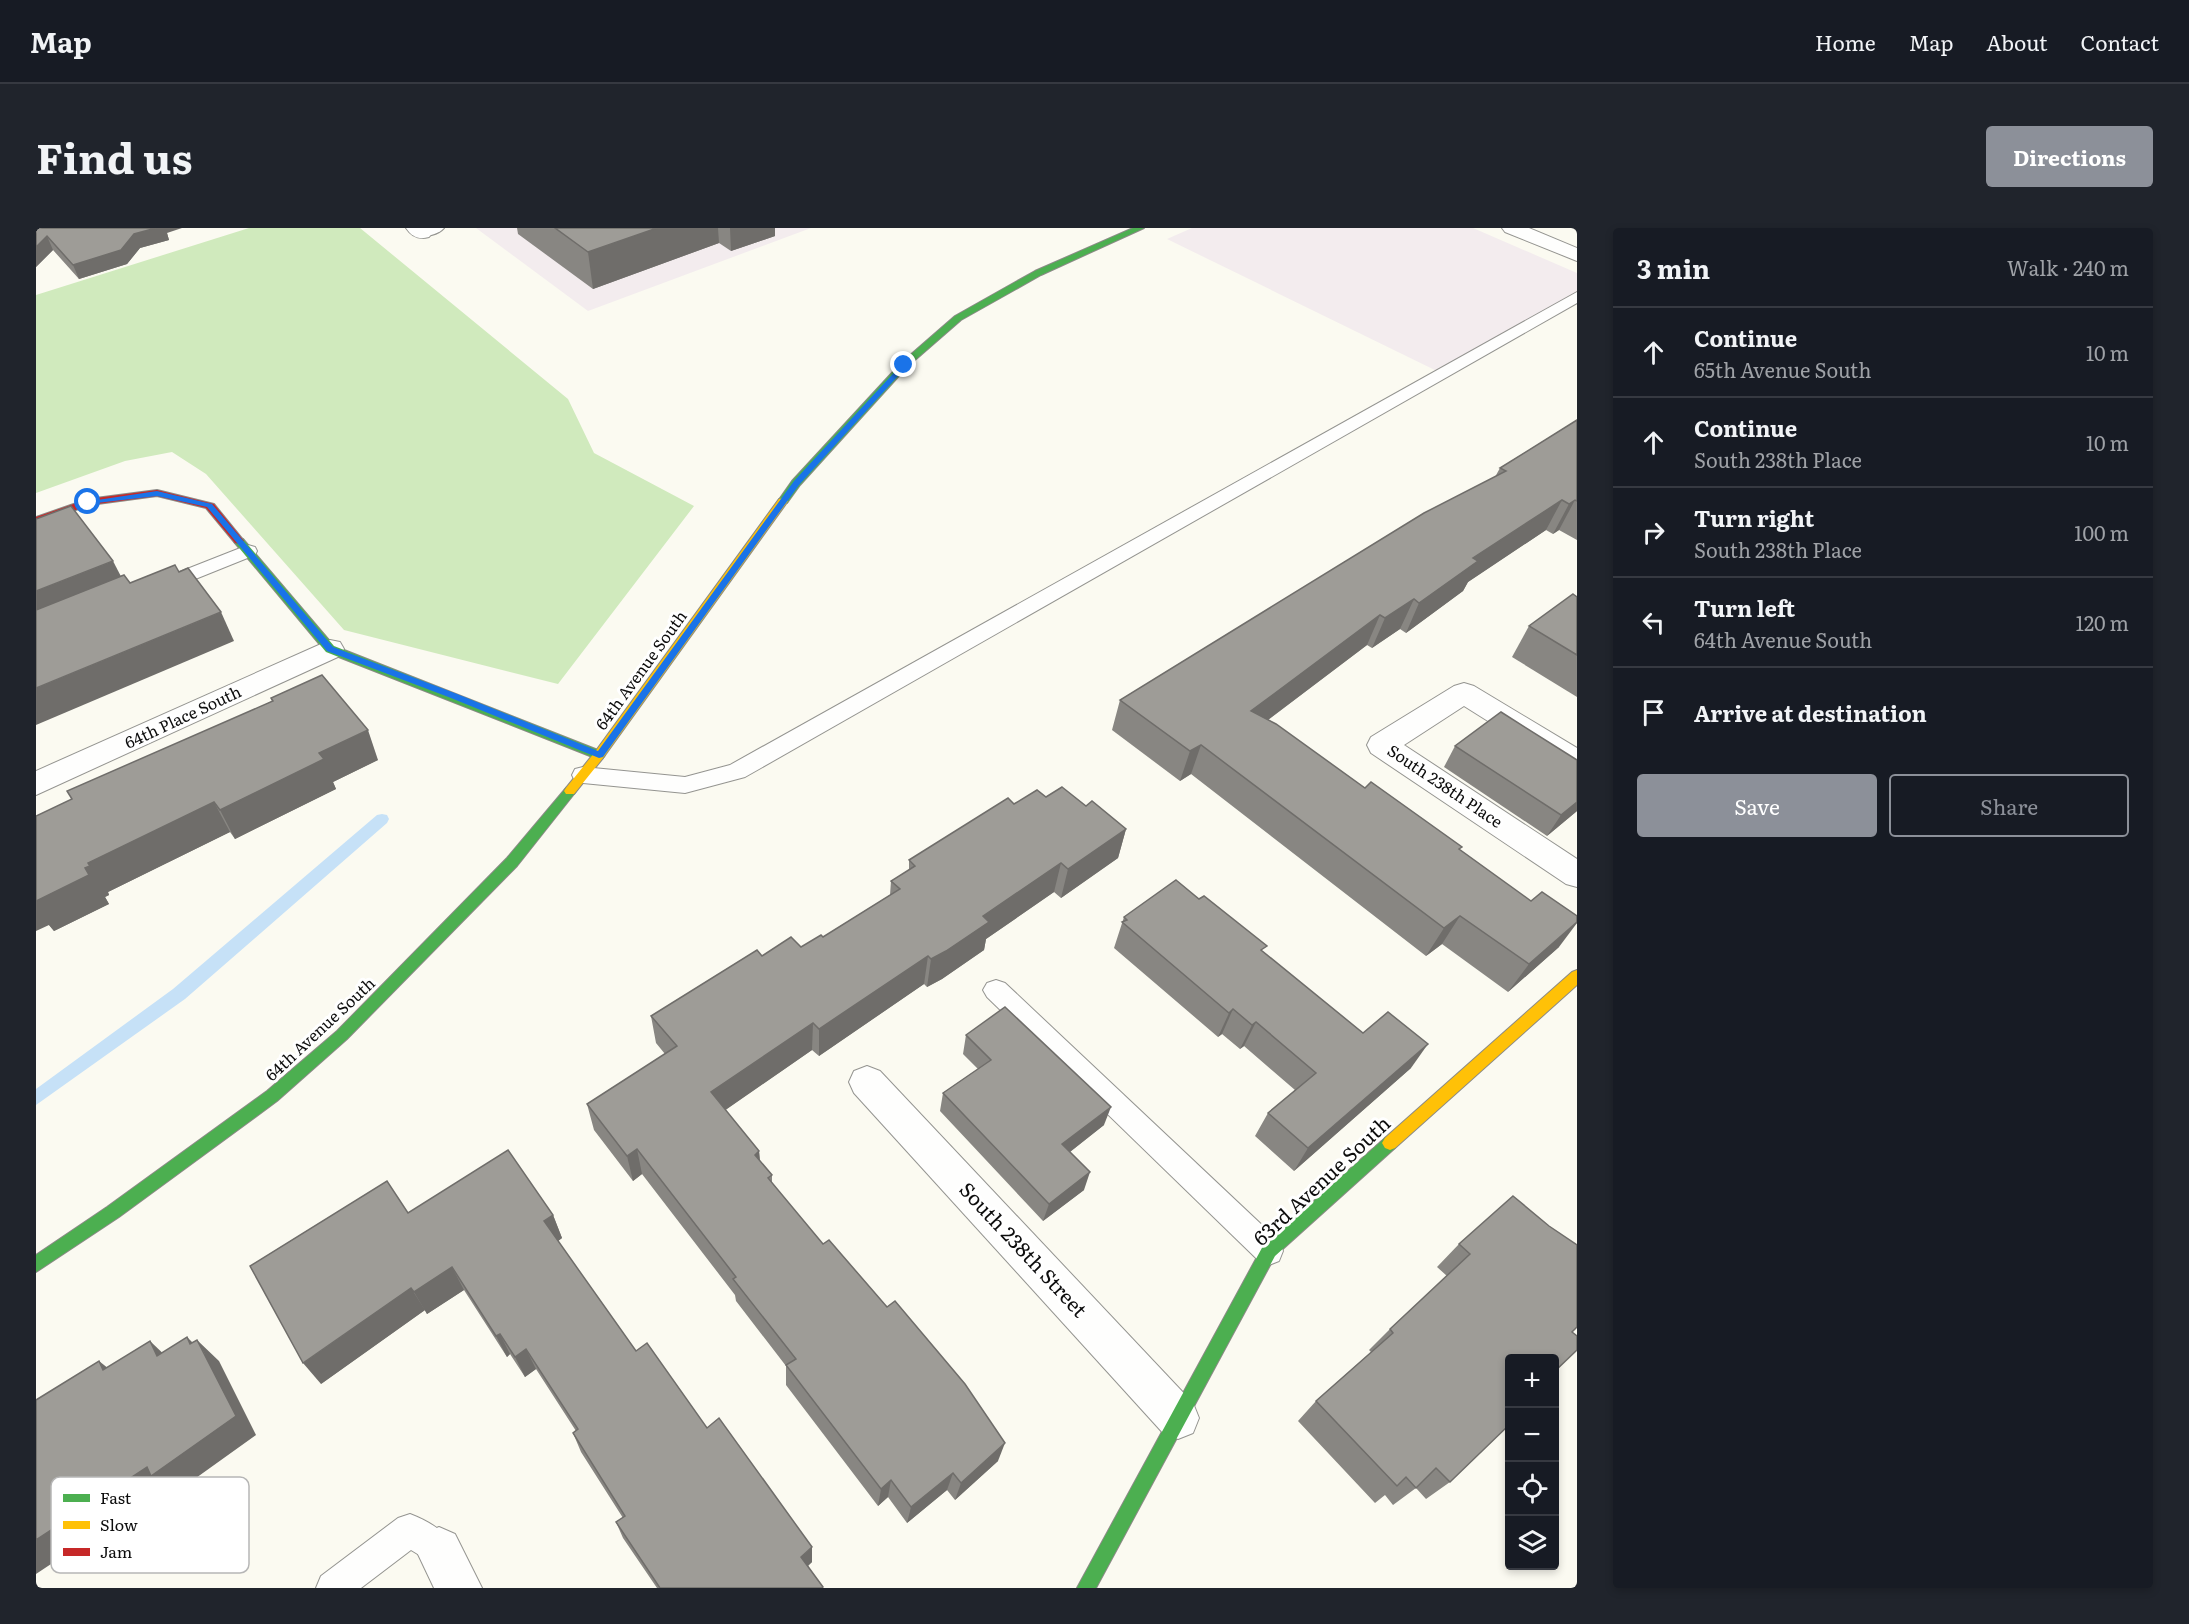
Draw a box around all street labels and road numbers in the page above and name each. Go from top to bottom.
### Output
street label: 64th Avenue South [589,604,692,734]
street label: 64th Place South [120,678,245,754]
street label: South 238th Place [1383,738,1508,833]
street label: 64th Avenue South [259,971,380,1086]
street label: 63rd Avenue South [1245,1108,1396,1251]
street label: South 238th Street [954,1174,1095,1323]

